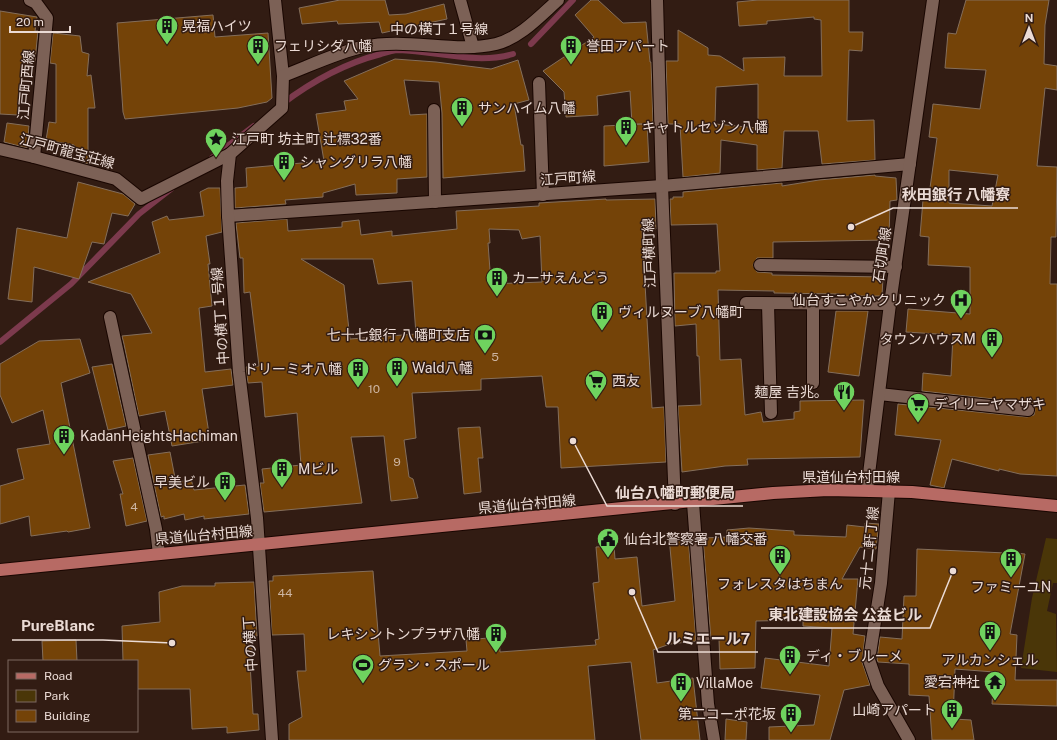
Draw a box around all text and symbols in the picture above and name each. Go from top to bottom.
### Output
scale bar [10,8,70,34]
north arrow [1009,8,1049,48]
text: N [1025,12,1033,24]
building icon: 晃福ハイツ [154,13,180,46]
text: 20 m [16,15,44,29]
place label: 晃福ハイツ [182,18,252,34]
street label: 中の横丁１号線 [390,21,488,37]
building icon: フェリシダ八幡 [245,33,271,66]
building icon: 誉田アパート [558,33,584,66]
place label: フェリシダ八幡 [274,38,372,54]
place label: 誉田アパート [586,38,670,54]
street label: 江戸町西線 [15,49,37,121]
building icon: サンハイム八幡 [449,95,475,128]
place label: サンハイム八幡 [478,100,575,116]
building icon: キャトルセゾン八幡 [613,114,639,147]
place label: キャトルセゾン八幡 [642,119,768,135]
place icon: 江戸町 坊主町 辻標32番 [203,126,229,159]
street label: 江戸町龍宝荘線 [18,131,116,171]
place label: 江戸町 坊主町 辻標32番 [232,131,382,147]
building icon: シャングリラ八幡 [271,149,297,182]
place label: シャングリラ八幡 [300,154,412,170]
street label: 江戸町線 [540,168,596,188]
callout: 秋田銀行 八幡寮 [893,181,1018,208]
text: 秋田銀行 八幡寮 [902,186,1010,203]
street label: 江戸横町線 [640,218,658,288]
street label: 石切町線 [870,226,894,284]
building icon: カーサえんどう [484,265,510,298]
street label: 中の横丁１号線 [209,267,231,365]
place label: カーサえんどう [512,270,609,286]
hospital icon: 仙台すこやかクリニック [948,287,974,320]
place label: 仙台すこやかクリニック [792,292,946,308]
building icon: ヴィルヌーブ八幡町 [589,299,615,332]
place label: ヴィルヌーブ八幡町 [618,304,743,320]
bank icon: 七十七銀行 八幡町支店 [472,322,498,355]
building icon: タウンハウスM [979,326,1005,359]
place label: 七十七銀行 八幡町支店 [327,327,470,343]
place label: タウンハウスM [880,331,976,347]
house number: 5 [491,350,499,364]
building icon: Wald八幡 [384,355,410,388]
building icon: ドリーミオ八幡 [345,356,371,389]
place label: Wald八幡 [412,360,473,376]
place label: ドリーミオ八幡 [244,361,342,377]
supermarket icon: 西友 [583,368,609,401]
place label: 西友 [612,373,640,389]
restaurant icon: 麺屋 吉兆。 [831,379,857,412]
house number: 10 [368,382,380,396]
place label: 麺屋 吉兆。 [755,384,828,400]
supermarket icon: デイリーヤマザキ [905,391,931,424]
place label: デイリーヤマザキ [934,396,1046,412]
building icon: KadanHeightsHachiman [51,423,77,456]
place label: KadanHeightsHachiman [80,428,238,444]
house number: 9 [393,455,401,469]
building icon: Mビル [269,456,295,489]
place label: Mビル [298,461,338,477]
building icon: 早美ビル [212,469,238,502]
street label: 県道仙台村田線 [802,469,900,485]
place label: 早美ビル [154,474,210,490]
callout: 仙台八幡町郵便局 [607,479,743,506]
text: 仙台八幡町郵便局 [615,484,735,501]
street label: 県道仙台村田線 [477,492,577,516]
house number: 4 [130,500,138,514]
street label: 元十二軒丁線 [857,505,881,591]
street label: 県道仙台村田線 [154,523,254,547]
public building icon: 仙台北警察署 八幡交番 [595,526,621,559]
place label: 仙台北警察署 八幡交番 [624,531,767,547]
building icon: フォレスタはちまん [767,543,793,576]
building icon: ファミーユN [998,546,1024,579]
place label: フォレスタはちまん [717,576,843,592]
place label: ファミーユN [971,579,1051,595]
house number: 44 [277,586,293,600]
callout: 東北建設協会 公益ビル [761,601,930,628]
text: 東北建設協会 公益ビル [768,606,922,623]
callout: PureBlanc [12,613,103,640]
street label: 中の横丁 [240,616,260,672]
text: PureBlanc [21,617,95,634]
building icon: アルカンシェル [977,619,1003,652]
building icon: レキシントンプラザ八幡 [483,621,509,654]
callout: ルミエール7 [658,625,758,652]
place label: レキシントンプラザ八幡 [326,626,480,642]
text: ルミエール7 [666,630,750,647]
building icon: ディ・ブルーメ [777,643,803,676]
place label: ディ・ブルーメ [806,648,902,664]
sports icon: グラン・スポール [350,652,376,685]
place label: アルカンシェル [941,652,1039,668]
place label: グラン・スポール [378,657,490,673]
legend [8,660,138,732]
text: Road [44,669,72,683]
temple icon: 愛宕神社 [982,669,1008,702]
building icon: VillaMoe [668,670,694,703]
place label: 愛宕神社 [924,674,980,690]
place label: VillaMoe [696,675,753,691]
text: Park [44,689,70,703]
building icon: 山崎アパート [939,697,965,730]
building icon: 第二コーポ花坂 [778,701,804,734]
place label: 山崎アパート [852,702,936,718]
place label: 第二コーポ花坂 [678,706,776,722]
text: Building [44,709,90,723]

